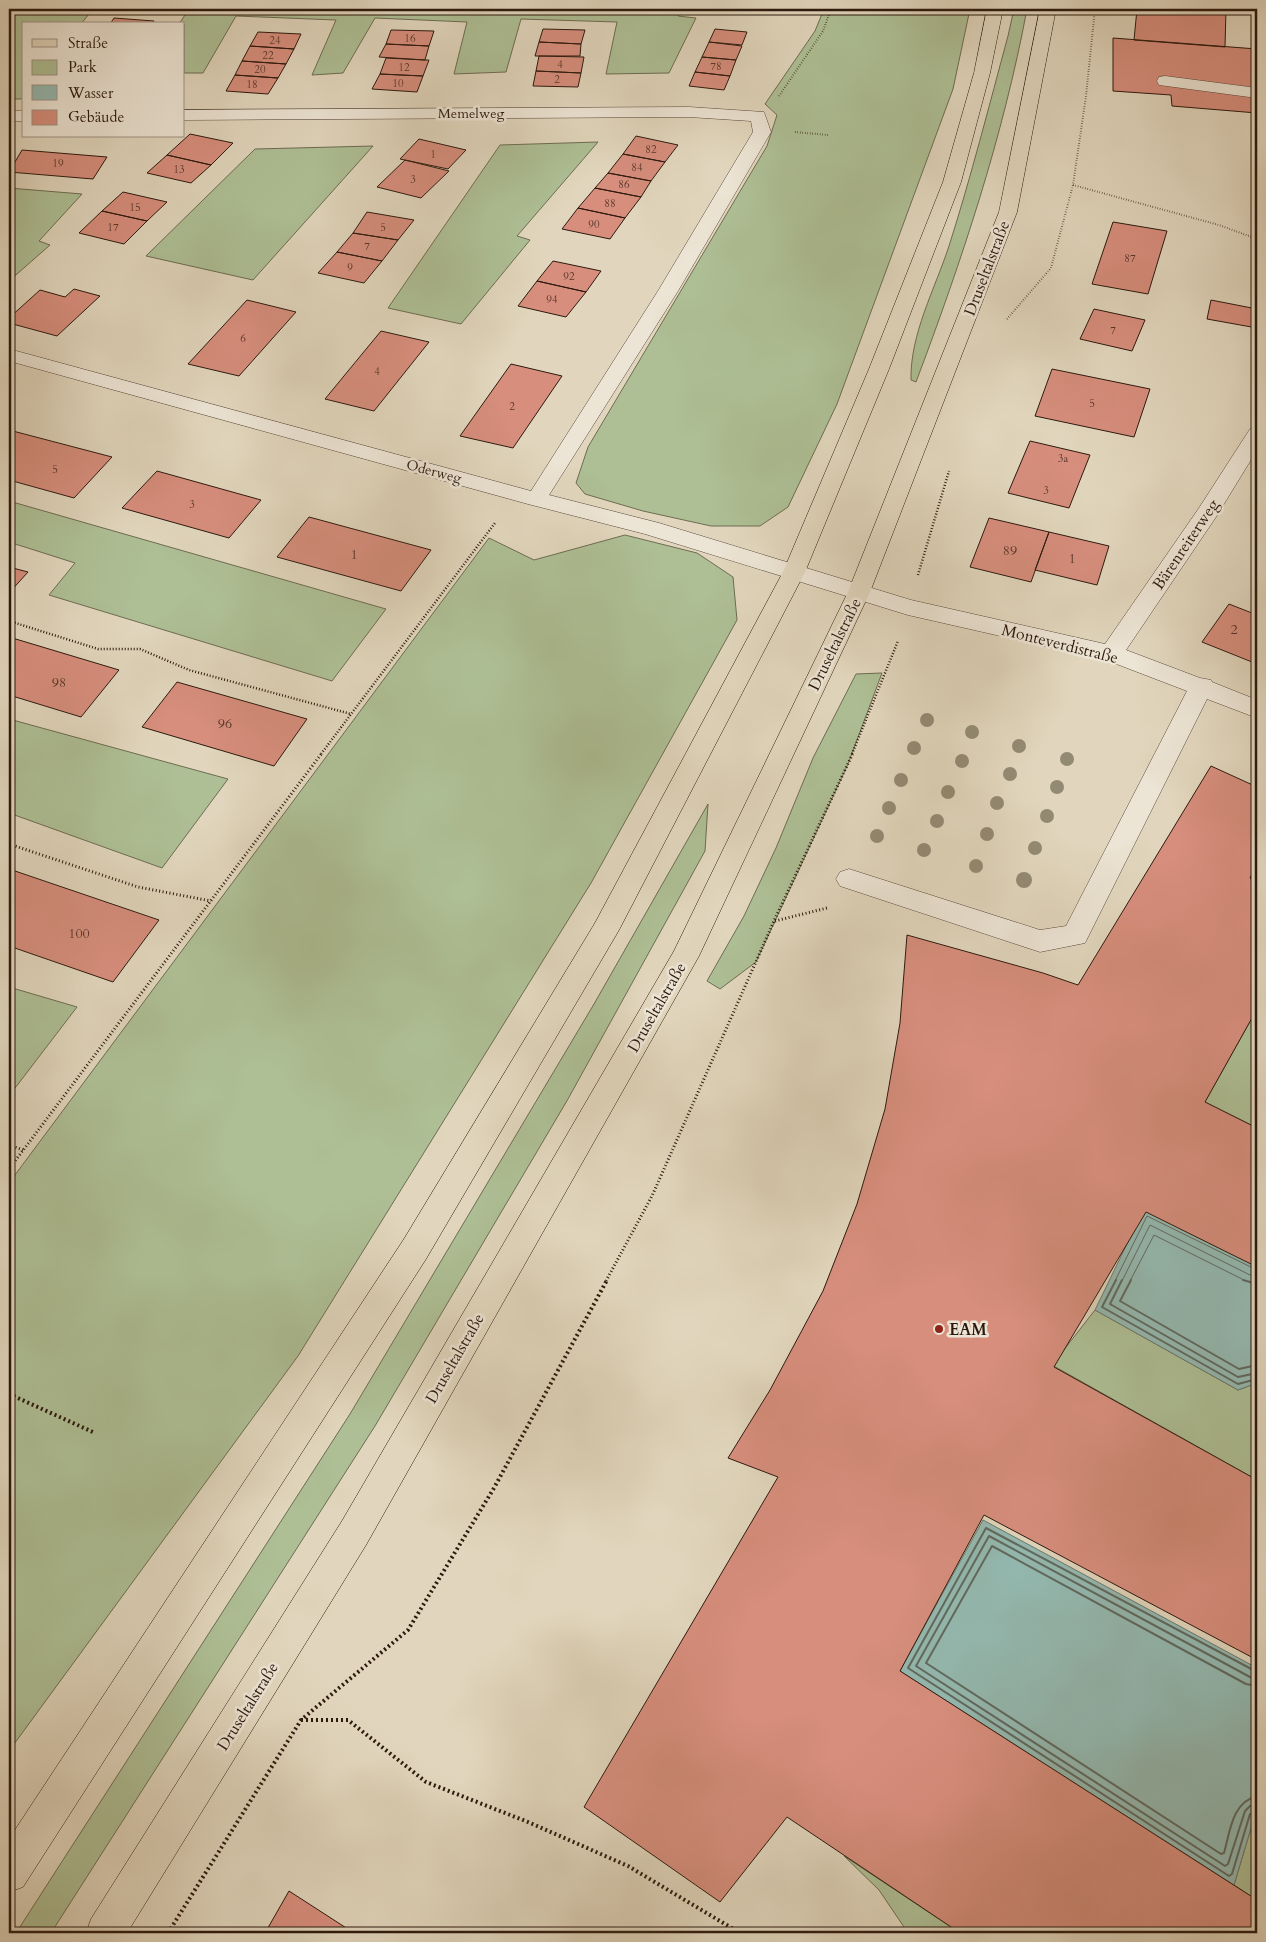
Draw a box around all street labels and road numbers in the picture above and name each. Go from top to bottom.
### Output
street label: Memelweg [438,104,505,123]
street label: Druseltalstraße [959,218,1015,319]
street label: Oderweg [404,455,464,488]
street label: Bärenreiterweg [1147,495,1224,594]
street label: Druseltalstraße [803,595,867,694]
street label: Monteverdistraße [999,619,1120,669]
street label: Druseltalstraße [622,959,691,1056]
street label: Druseltalstraße [420,1310,489,1407]
street label: Druseltalstraße [212,1658,284,1755]

